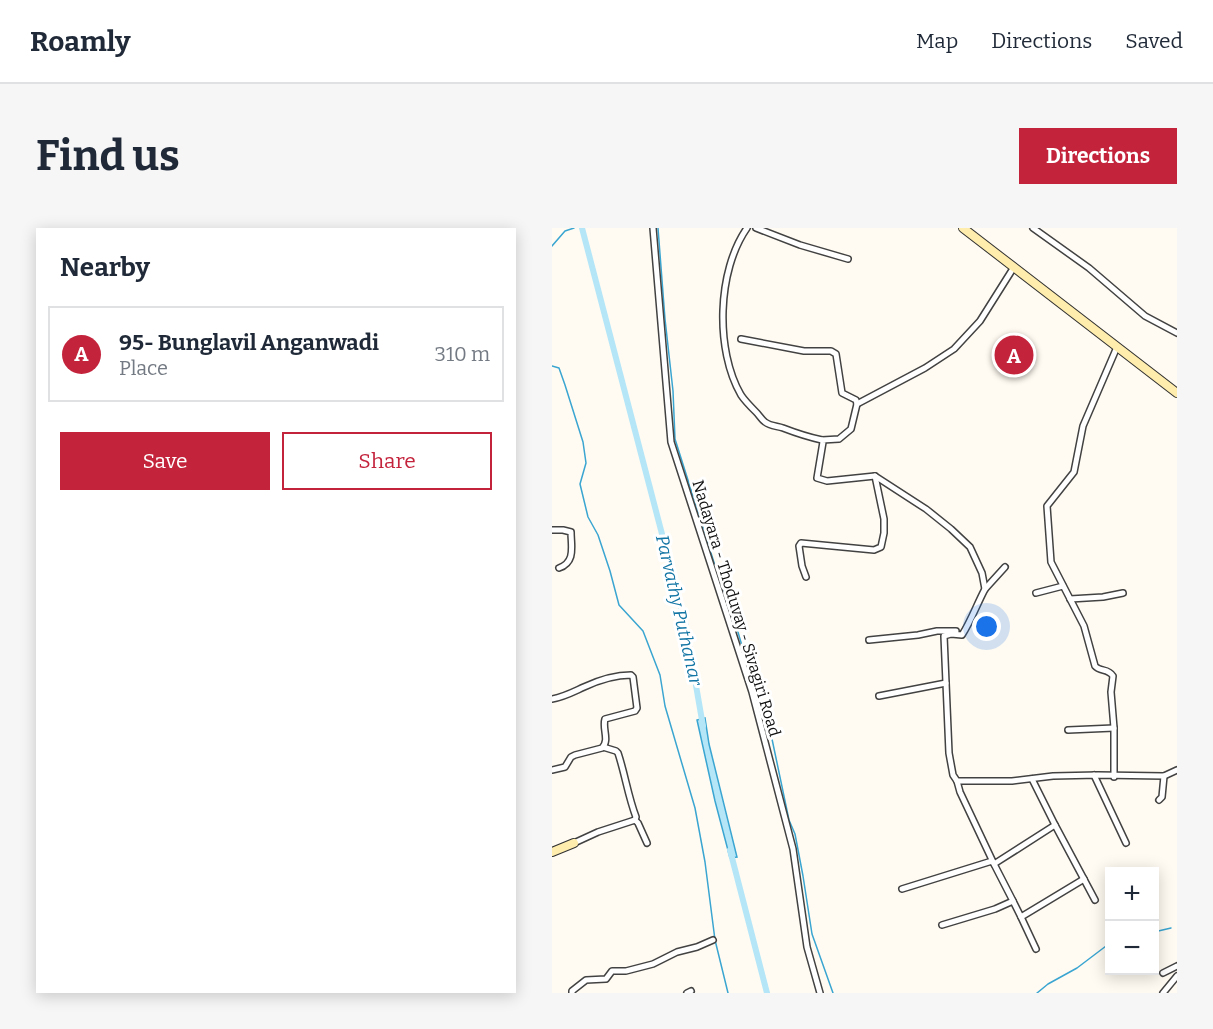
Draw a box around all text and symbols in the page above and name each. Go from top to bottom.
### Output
text: Roamly [30,25,131,58]
text: Map [916,28,958,54]
text: Directions [991,28,1092,54]
text: Saved [1125,28,1183,54]
button: Directions [1019,128,1177,184]
text: Find us [36,131,180,181]
text: Nearby [60,252,150,283]
text: 95- Bunglavil Anganwadi [119,329,379,356]
pin: A [994,332,1034,378]
text: A [74,342,89,366]
text: 310 m [435,342,490,366]
text: Place [119,356,168,380]
button: Save [60,432,270,490]
button: Share [282,432,492,490]
street label: Nadayara - Thoduvay - Sivagiri Road [688,478,785,739]
water label: Parvathy Puthanar [651,533,707,688]
your location [972,612,1001,641]
map controls [1105,867,1159,975]
button: + [1105,867,1159,921]
button: − [1105,921,1159,975]

